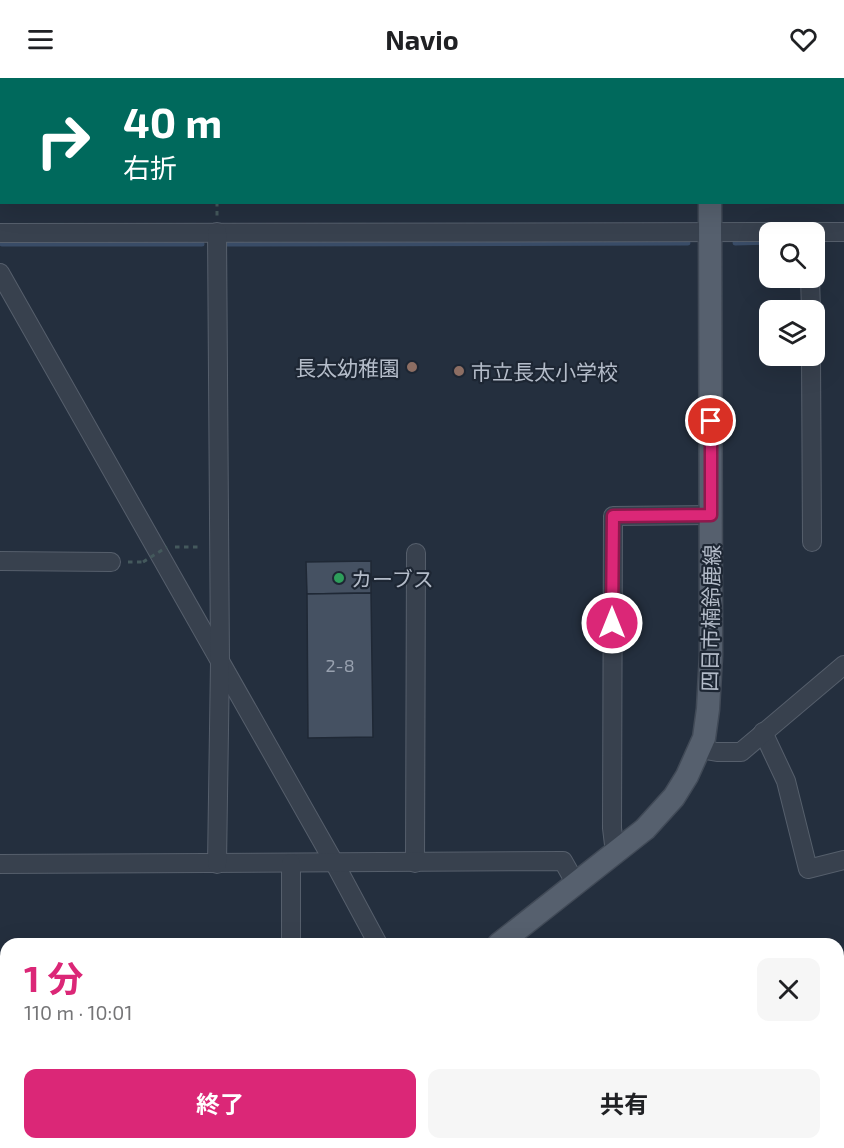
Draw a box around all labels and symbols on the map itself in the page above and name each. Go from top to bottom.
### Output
place label: 長太幼稚園 [295,355,400,380]
place label: 市立長太小学校 [471,359,618,384]
marker: 長太幼稚園 [405,360,419,374]
marker: 市立長太小学校 [452,364,466,378]
pin [685,395,736,446]
street label: 四日市楠鈴鹿線 [696,544,724,692]
place label: カーブス [351,566,434,591]
marker: カーブス [332,571,346,585]
position arrow [580,591,644,655]
house number: 2-8 [325,654,355,676]

